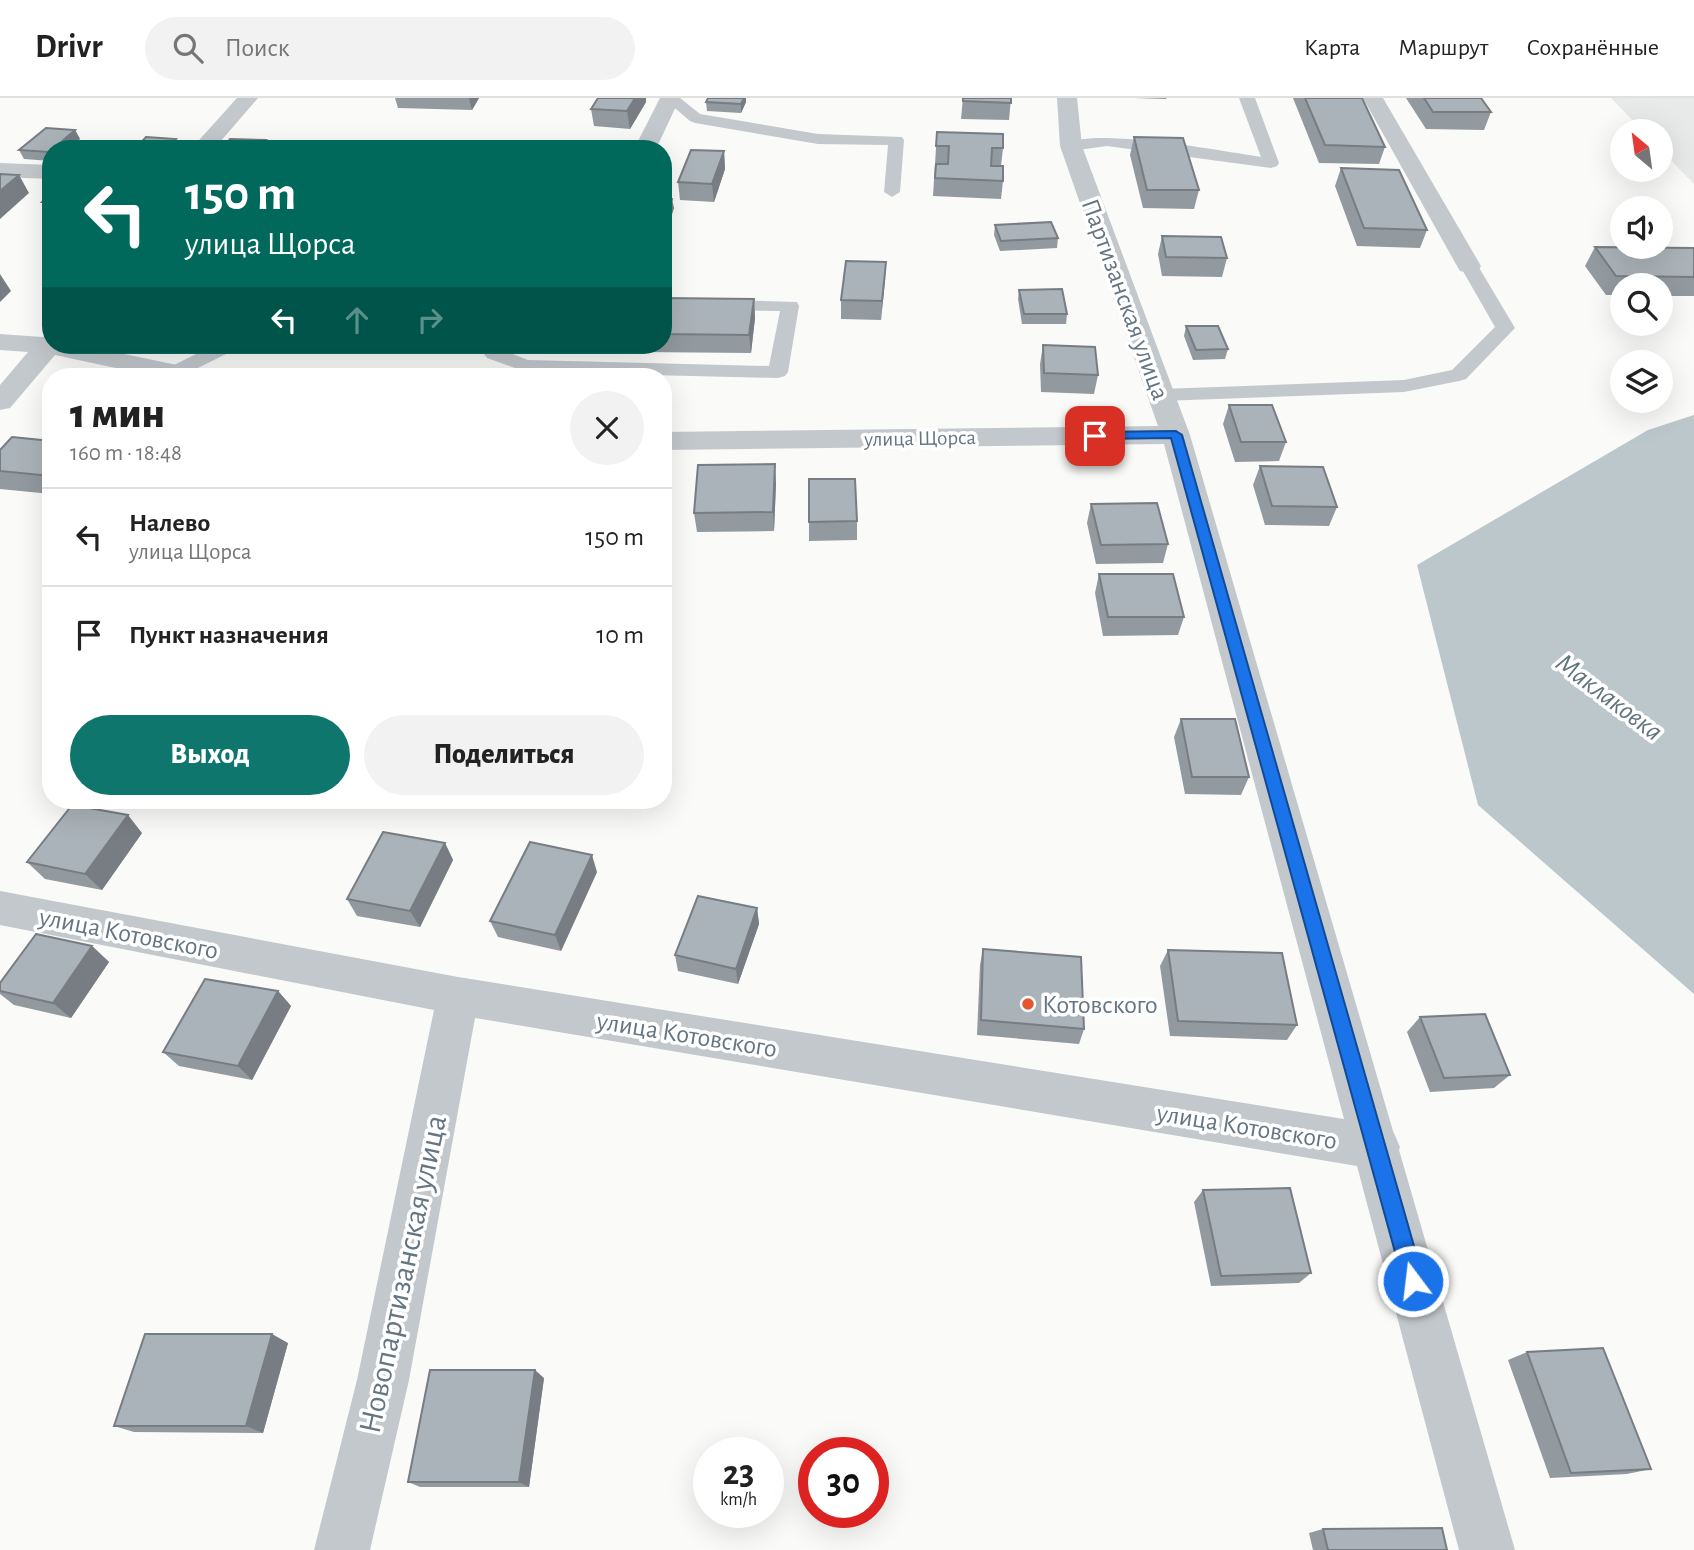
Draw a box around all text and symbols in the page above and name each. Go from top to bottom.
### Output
search box [145,17,635,80]
icon: search [169,29,207,67]
text: Drivr [35,31,103,64]
text: Поиск [225,35,290,61]
text: Карта [1304,36,1360,60]
text: Маршрут [1398,36,1488,60]
text: Сохранённые [1526,36,1659,60]
north arrow [1610,119,1673,182]
map controls [1610,119,1673,413]
icon: left [70,168,161,259]
text: 150 m [185,170,296,219]
street label: Партизанская улица [1077,195,1174,404]
button: sound [1610,196,1673,259]
text: улица Щорса [185,228,356,260]
button: search [1610,273,1673,336]
icon: left [265,301,303,339]
icon: ahead [338,301,376,339]
icon: right [411,301,449,339]
button: layers [1610,350,1673,413]
button: close [570,391,644,465]
text: 1 мин [70,393,165,435]
pin [1065,406,1125,466]
icon: arrive [1076,417,1114,455]
street label: улица Щорса [863,427,977,450]
text: 160 m · 18:48 [70,442,182,465]
text: Налево [129,510,210,536]
icon: left [70,518,108,556]
text: 150 m [585,524,644,550]
text: улица Щорса [129,541,252,564]
icon: arrive [70,616,108,654]
text: Пункт назначения [129,622,329,648]
text: 10 m [596,622,644,648]
water label: Маклаковка [1550,649,1667,746]
button: Выход [70,715,350,795]
button: Поделиться [364,715,644,795]
street label: улица Котовского [36,904,220,964]
place label: Котовского [1042,992,1158,1018]
marker: Котовского [1020,996,1036,1012]
street label: улица Котовского [594,1008,779,1062]
street label: улица Котовского [1154,1100,1339,1154]
street label: Новопартизанская улица [354,1112,452,1436]
position arrow [1376,1244,1450,1318]
speed limit sign: 30 [798,1437,889,1528]
text: 23 [723,1456,754,1491]
text: km/h [720,1491,757,1509]

